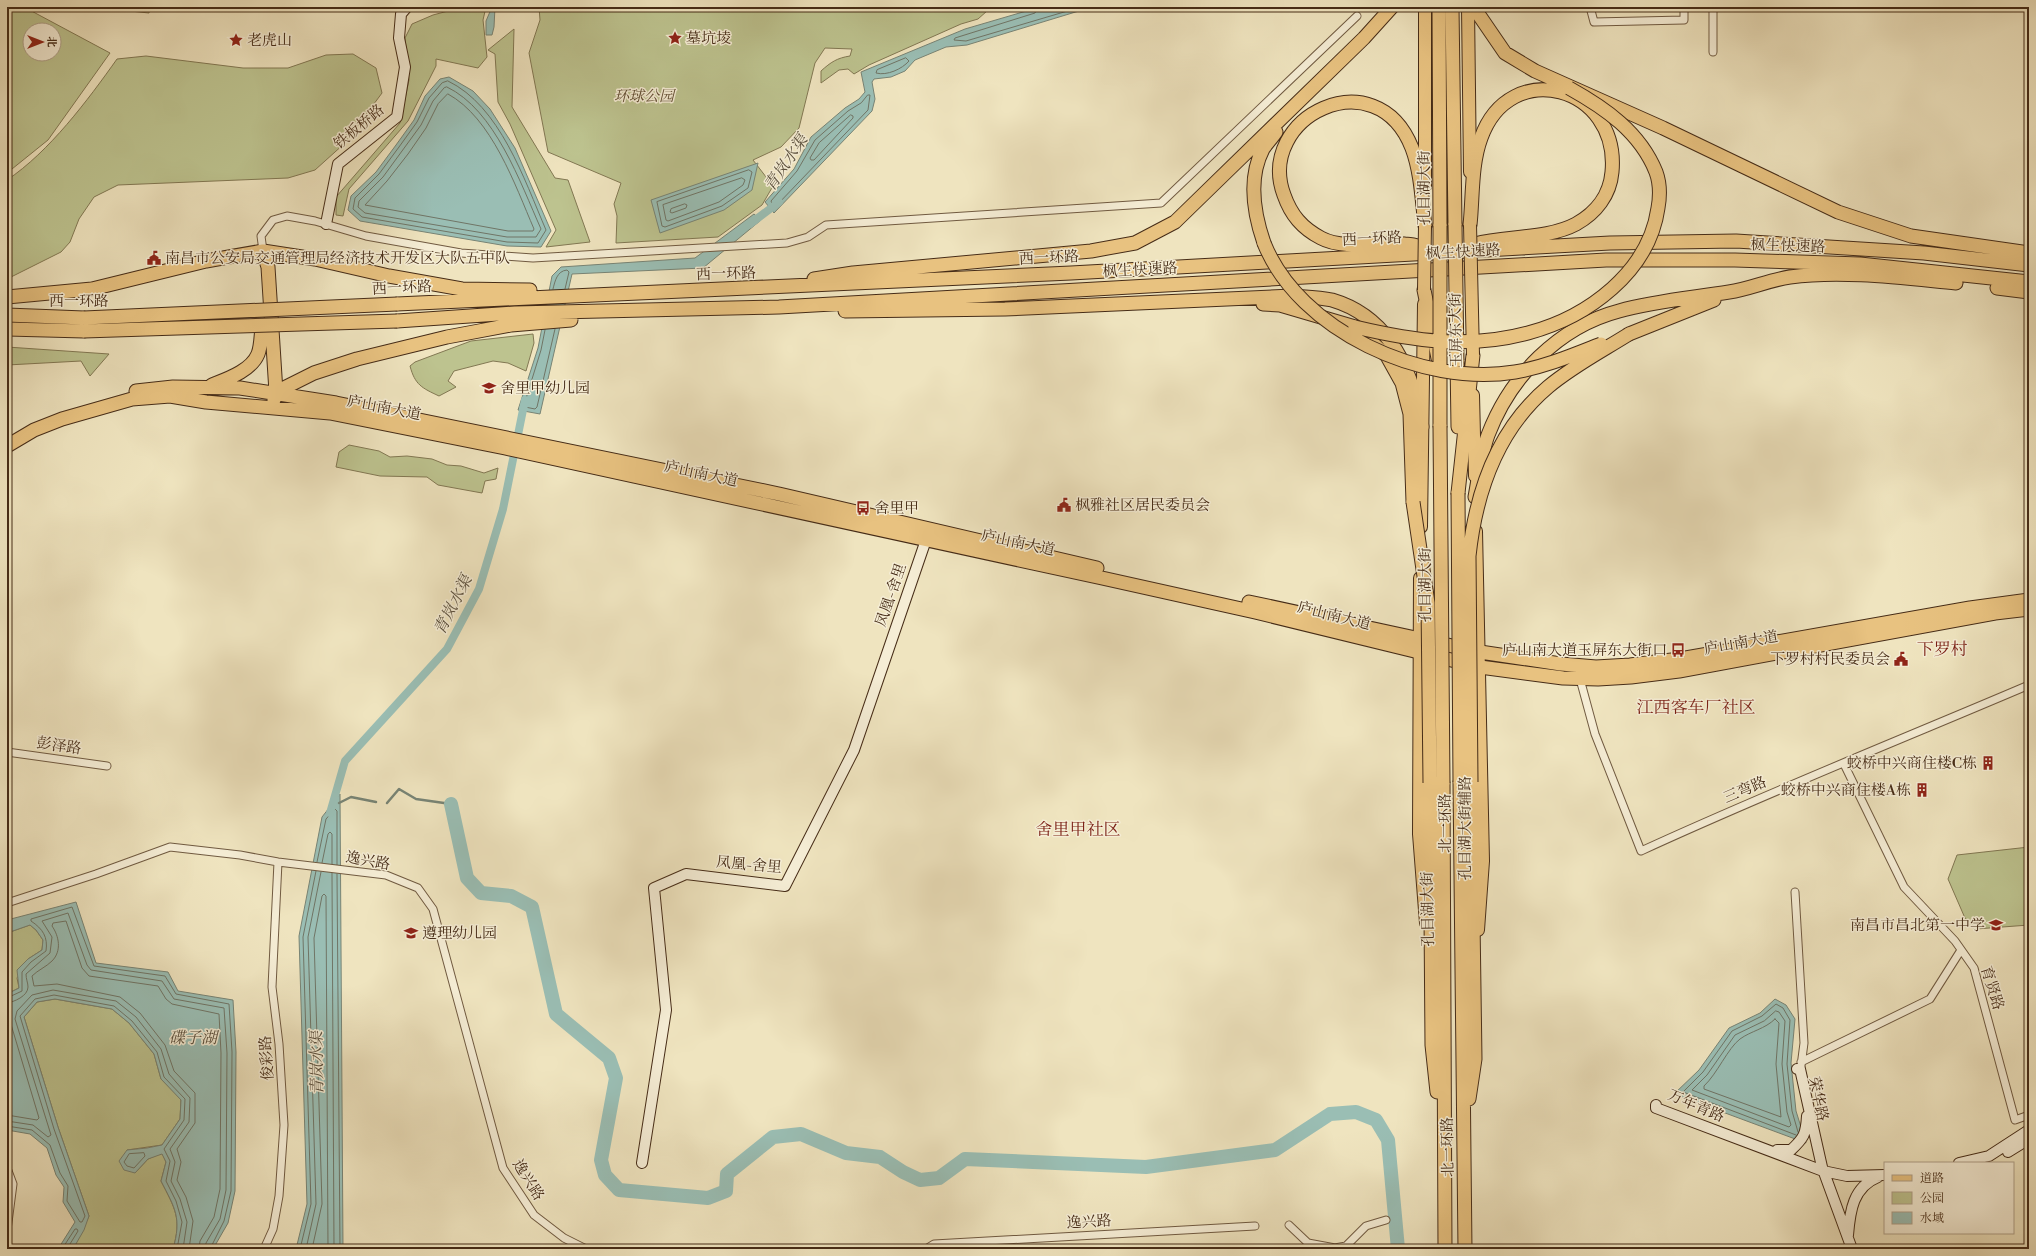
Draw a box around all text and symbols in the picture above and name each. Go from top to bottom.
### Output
north arrow [22,22,62,62]
place label: 墓坑堎 [686,29,731,48]
place icon: 墓坑堎 [667,30,683,46]
place label: 老虎山 [247,31,292,50]
place icon: 老虎山 [228,32,244,48]
text: 北 [44,37,58,48]
park label: 环球公园 [614,87,676,106]
street label: 铁板桥路 [330,100,388,154]
water label: 青岚水渠 [760,129,813,195]
street label: 孔目湖大街 [1415,150,1434,226]
street label: 西一环路 [1342,228,1402,250]
street label: 枫生快速路 [1750,235,1826,257]
street label: 枫生快速路 [1425,241,1501,263]
street label: 西一环路 [1019,247,1079,269]
place label: 南昌市公安局交通管理局经济技术开发区大队五中队 [165,249,510,268]
public building icon: 南昌市公安局交通管理局经济技术开发区大队五中队 [146,250,162,266]
street label: 枫生快速路 [1102,259,1178,281]
street label: 西一环路 [696,263,756,285]
street label: 西一环路 [372,277,432,299]
street label: 西一环路 [49,292,109,311]
street label: 玉屏东大街 [1446,292,1466,368]
place label: 舍里甲幼儿园 [500,379,590,398]
school or university icon: 舍里甲幼儿园 [481,380,497,396]
street label: 庐山南大道 [345,392,423,424]
street label: 庐山南大道 [662,457,740,491]
place label: 枫雅社区居民委员会 [1075,496,1210,515]
public building icon: 枫雅社区居民委员会 [1056,497,1072,513]
place label: 舍里甲 [874,499,919,518]
bus stop icon: 舍里甲 [855,500,871,516]
street label: 庐山南大道 [979,526,1057,560]
street label: 孔目湖大街 [1416,547,1435,623]
street label: 凤凰-舍里 [871,561,911,629]
water label: 青岚水渠 [430,570,477,638]
street label: 庐山南大道 [1295,598,1373,634]
street label: 庐山南大道 [1702,627,1780,659]
district label: 下罗村 [1917,639,1968,661]
place label: 庐山南大道玉屏东大街口 [1502,641,1667,660]
bus stop icon: 庐山南大道玉屏东大街口 [1670,642,1686,658]
place label: 下罗村村民委员会 [1770,650,1890,669]
public building icon: 下罗村村民委员会 [1893,651,1909,667]
district label: 江西客车厂社区 [1637,697,1756,719]
street label: 彭泽路 [35,733,83,759]
place label: 蛟桥中兴商住楼C栋 [1847,754,1977,773]
building icon: 蛟桥中兴商住楼C栋 [1980,755,1996,771]
street label: 三弯路 [1721,772,1769,808]
street label: 孔目湖大街辅路 [1456,775,1475,881]
place label: 蛟桥中兴商住楼A栋 [1781,781,1911,800]
building icon: 蛟桥中兴商住楼A栋 [1914,782,1930,798]
street label: 北一环路 [1436,793,1455,853]
district label: 舍里甲社区 [1036,819,1121,841]
street label: 逸兴路 [344,848,392,874]
street label: 凤凰-舍里 [715,853,783,877]
street label: 孔目湖大街 [1418,871,1438,947]
place label: 南昌市昌北第一中学 [1850,916,1985,935]
school or university icon: 南昌市昌北第一中学 [1988,917,2004,933]
place label: 遵理幼儿园 [422,924,497,943]
school or university icon: 遵理幼儿园 [403,925,419,941]
street label: 育贤路 [1976,964,2008,1012]
water label: 碟子湖 [169,1028,220,1048]
water label: 青岚水渠 [306,1029,328,1095]
street label: 俊彩路 [256,1035,278,1081]
street label: 荣华路 [1804,1075,1832,1123]
street label: 万年青路 [1665,1086,1727,1126]
street label: 北一环路 [1438,1117,1458,1177]
street label: 逸兴路 [508,1156,548,1204]
legend [1884,1162,2014,1234]
text: 道路 [1920,1171,1944,1186]
text: 公园 [1920,1191,1944,1206]
street label: 逸兴路 [1066,1211,1112,1233]
text: 水域 [1920,1211,1944,1226]

